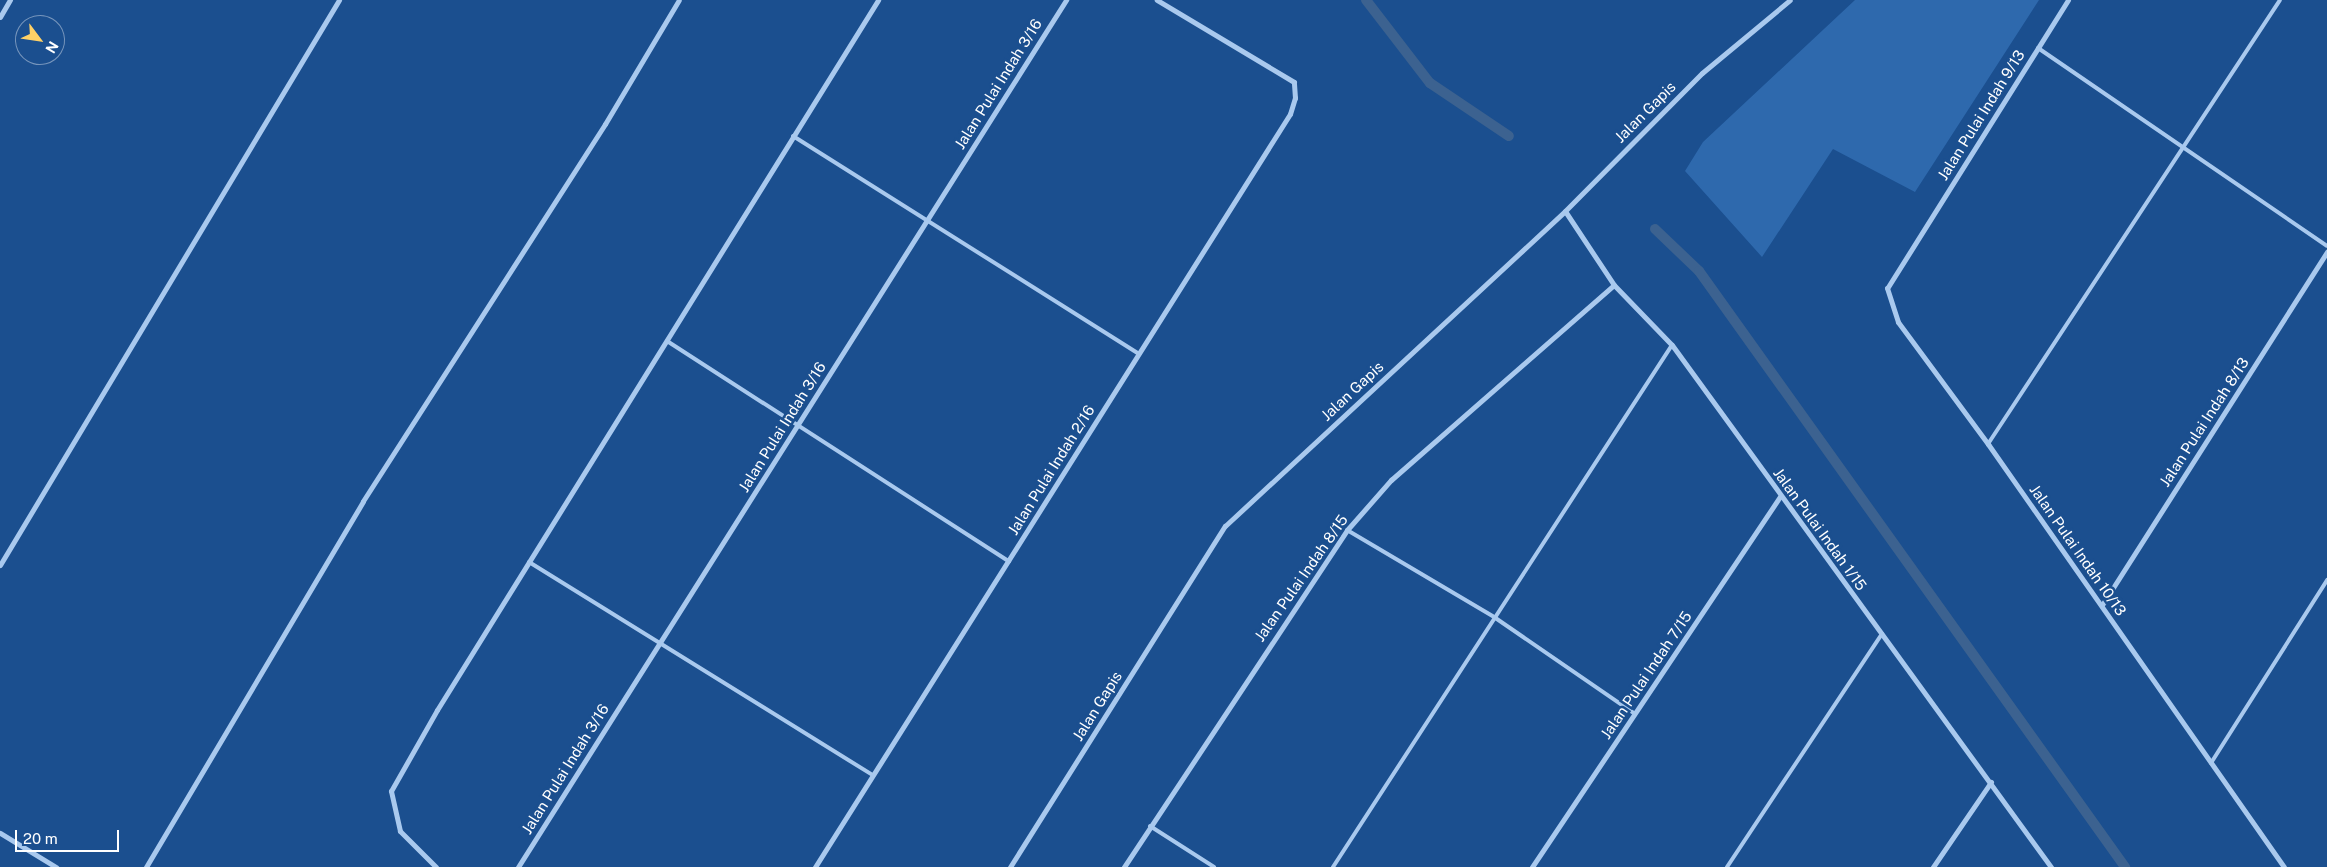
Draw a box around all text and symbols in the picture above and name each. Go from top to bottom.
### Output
north arrow [15,15,65,65]
street label: Jalan Pulai Indah 3/16 [951,16,1045,152]
text: N [42,38,62,56]
street label: Jalan Pulai Indah 9/13 [1934,47,2028,183]
street label: Jalan Gapis [1611,78,1679,146]
street label: Jalan Pulai Indah 8/13 [2155,354,2253,490]
street label: Jalan Gapis [1317,358,1387,424]
street label: Jalan Pulai Indah 3/16 [735,359,829,495]
street label: Jalan Pulai Indah 2/16 [1004,402,1098,538]
street label: Jalan Pulai Indah 1/15 [1769,464,1871,594]
street label: Jalan Pulai Indah 10/13 [2026,481,2130,619]
street label: Jalan Pulai Indah 8/15 [1250,511,1352,645]
street label: Jalan Pulai Indah 7/15 [1597,608,1695,742]
street label: Jalan Gapis [1069,668,1125,744]
street label: Jalan Pulai Indah 3/16 [518,701,612,837]
scale bar [18,820,121,852]
text: 20 m [23,830,58,847]

